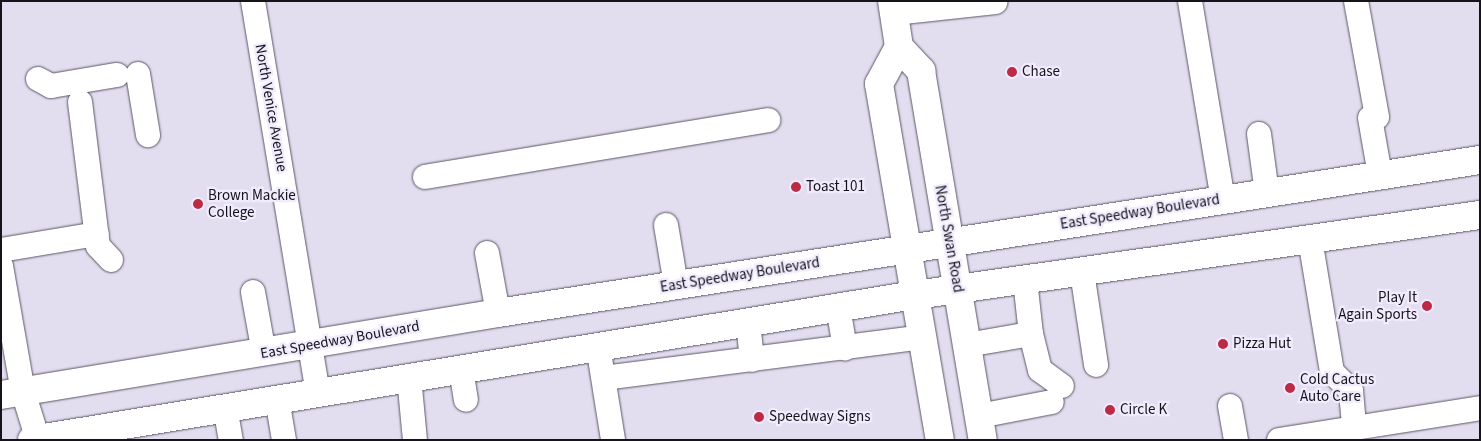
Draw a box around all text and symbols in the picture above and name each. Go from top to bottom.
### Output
street label: North Venice Avenue [251,43,291,173]
place label: Chase [1022,63,1060,81]
marker: Chase [1006,66,1018,78]
place label: Toast 101 [806,178,865,196]
marker: Toast 101 [790,181,802,193]
street label: North Swan Road [931,184,967,294]
place label: Brown Mackie College [208,186,296,221]
street label: East Speedway Boulevard [1059,190,1221,234]
marker: Brown Mackie College [192,198,204,210]
street label: East Speedway Boulevard [659,253,821,297]
place label: Play It Again Sports [1338,288,1417,323]
marker: Play It Again Sports [1421,300,1433,312]
street label: East Speedway Boulevard [259,317,421,363]
place label: Pizza Hut [1233,335,1291,353]
marker: Pizza Hut [1217,338,1229,350]
place label: Cold Cactus Auto Care [1300,370,1374,405]
marker: Cold Cactus Auto Care [1284,382,1296,394]
place label: Circle K [1120,401,1167,419]
marker: Circle K [1104,404,1116,416]
place label: Speedway Signs [769,408,870,426]
marker: Speedway Signs [753,411,765,423]

